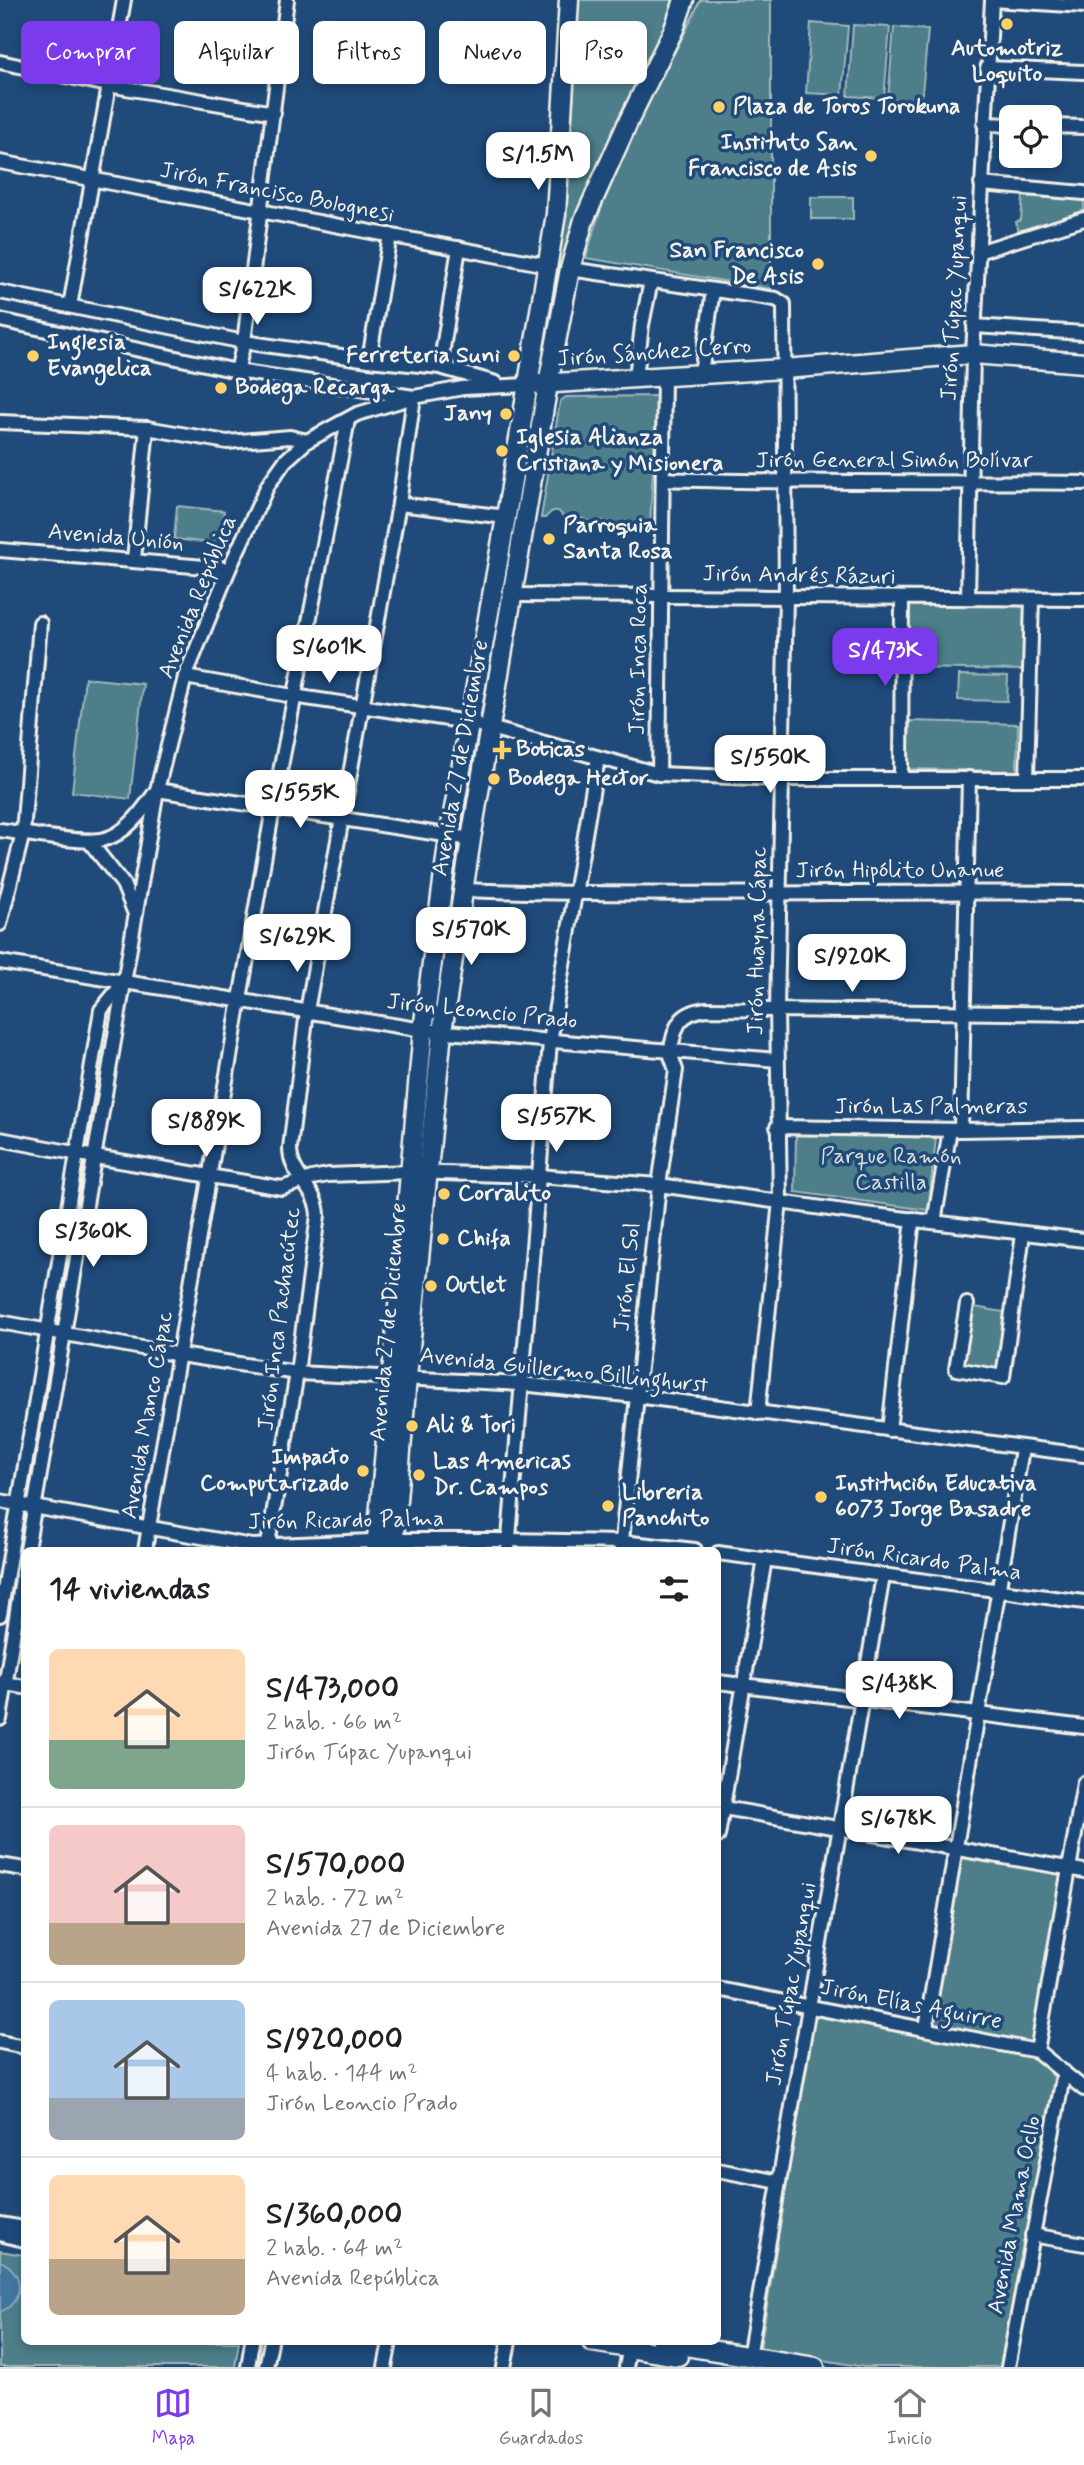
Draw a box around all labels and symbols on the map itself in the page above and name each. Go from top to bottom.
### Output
marker: Automotriz Loquito [999,16,1015,32]
place label: Automotriz Loquito [951,34,1064,90]
place label: Plaza de Toros Torokuna [733,92,960,122]
marker: Plaza de Toros Torokuna [711,99,727,115]
place label: Instituto San Francisco de Asis [688,128,858,184]
pin: S/1.5M [481,132,595,192]
marker: Instituto San Francisco de Asis [863,148,879,164]
street label: Jirón Francisco Bolognesi [157,156,397,230]
street label: Jirón Túpac Yupanqui [935,194,975,402]
place label: San Francisco De Asis [669,236,805,292]
marker: San Francisco De Asis [810,256,826,272]
pin: S/622K [200,268,314,327]
place label: Inglesia Evangelica [47,328,152,386]
street label: Jirón Sánchez Cerro [556,331,752,375]
place label: Ferreteria Suni [346,341,500,371]
marker: Inglesia Evangelica [25,348,41,364]
marker: Ferreteria Suni [506,348,522,364]
place label: Bodega Recarga [235,373,395,405]
marker: Bodega Recarga [213,380,229,396]
place label: Jany [444,399,492,429]
marker: Jany [498,406,514,422]
place label: Iglesia Alianza Cristiana y Misionera [516,423,723,479]
marker: Iglesia Alianza Cristiana y Misionera [494,443,510,459]
street label: Jirón General Simón Bolívar [755,446,1033,476]
street label: Avenida República [152,511,244,683]
place label: Parroquia Santa Rosa [563,511,673,567]
street label: Avenida Unión [47,517,185,559]
marker: Parroquia Santa Rosa [541,531,557,547]
street label: Jirón Andrés Rázuri [702,559,896,593]
street label: Jirón Inca Roca [623,583,655,735]
pin: S/601K [272,626,386,685]
pin: S/473K [828,628,942,688]
street label: Avenida 27 de Diciembre [425,637,497,879]
place label: Boticas [516,735,586,765]
pin: S/550K [713,736,827,795]
marker: Boticas [494,742,510,758]
place label: Bodega Hector [508,764,649,796]
pin: S/555K [243,770,357,830]
marker: Bodega Hector [486,771,502,787]
street label: Jirón Huayna Cápac [741,846,775,1036]
street label: Jirón Hipólito Unanue [796,856,1004,886]
pin: S/570K [414,908,528,967]
pin: S/629K [240,914,354,974]
pin: S/920K [795,934,909,994]
street label: Jirón Leoncio Prado [385,987,579,1037]
street label: Jirón Las Palmeras [834,1092,1028,1122]
pin: S/557K [499,1094,613,1154]
pin: S/889K [149,1100,263,1159]
park label: Parque Ramón Castilla [820,1142,962,1198]
place label: Corralito [458,1179,551,1209]
marker: Corralito [436,1186,452,1202]
street label: Avenida 27 de Diciembre [364,1201,414,1443]
street label: Jirón Inca Pachacútec [251,1205,309,1433]
pin: S/360K [36,1210,150,1269]
street label: Jirón El Sol [607,1221,649,1333]
place label: Chifa [457,1224,511,1254]
marker: Chifa [435,1231,451,1247]
place label: Outlet [445,1271,507,1301]
marker: Outlet [423,1278,439,1294]
street label: Avenida Manco Cápac [115,1309,181,1521]
street label: Avenida Guillermo Billinghurst [418,1341,710,1403]
place label: Ali & Tori [426,1411,516,1441]
marker: Ali & Tori [404,1418,420,1434]
place label: Impacto Computarizado [200,1443,349,1499]
place label: Las Americas Dr. Campos [433,1447,571,1503]
marker: Impacto Computarizado [355,1463,371,1479]
marker: Las Americas Dr. Campos [411,1467,427,1483]
place label: Institución Educativa 6073 Jorge Basadre [835,1469,1037,1527]
place label: Libreria Panchito [622,1478,709,1534]
marker: Institución Educativa 6073 Jorge Basadre [813,1489,829,1505]
marker: Libreria Panchito [600,1498,616,1514]
street label: Jirón Ricardo Palma [248,1504,444,1538]
street label: Jirón Ricardo Palma [825,1531,1023,1589]
pin: S/438K [842,1662,956,1721]
pin: S/678K [841,1797,955,1856]
street label: Jirón Túpac Yupanqui [759,1880,825,2088]
street label: Jirón Elías Aguirre [817,1973,1004,2039]
street label: Avenida Mama Ocllo [981,2113,1049,2317]

